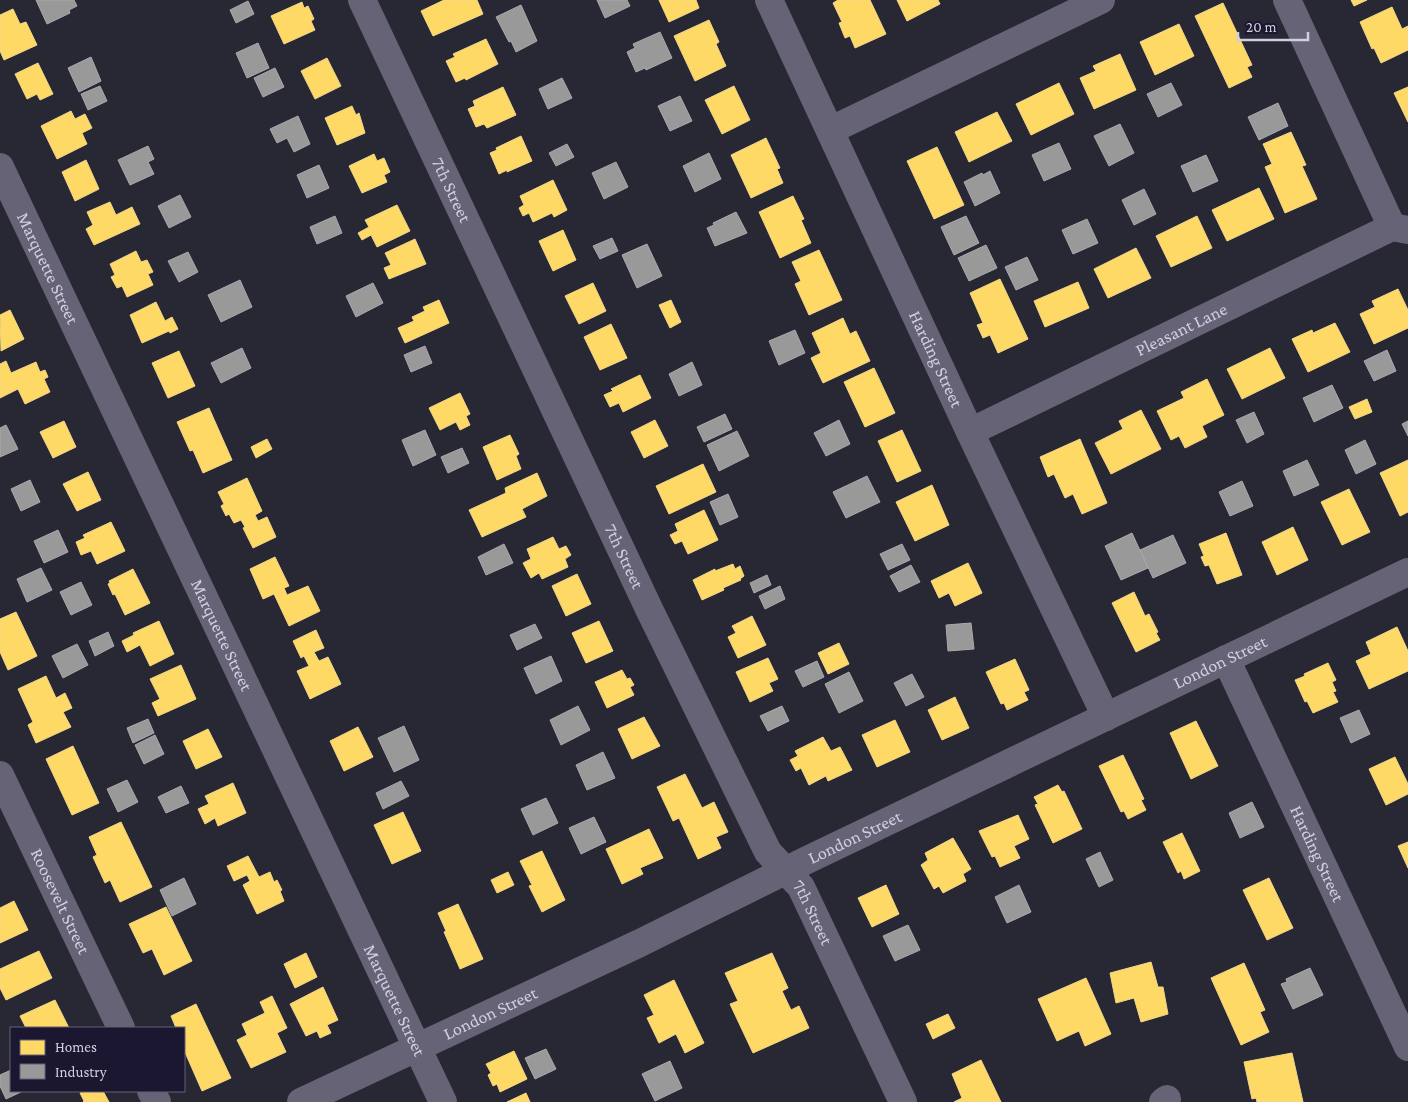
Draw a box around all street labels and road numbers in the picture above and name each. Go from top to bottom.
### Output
street label: 7th Street [428,154,476,227]
street label: Marquette Street [13,209,83,328]
street label: Pleasant Lane [1132,299,1231,360]
street label: Harding Street [905,308,968,411]
street label: 7th Street [600,521,649,593]
street label: Marquette Street [187,576,257,695]
street label: London Street [1170,631,1271,693]
street label: Harding Street [1286,802,1349,906]
street label: London Street [805,806,906,868]
street label: Roosevelt Street [27,845,95,958]
street label: 7th Street [789,875,837,949]
street label: Marquette Street [360,941,430,1060]
street label: London Street [440,982,541,1044]

